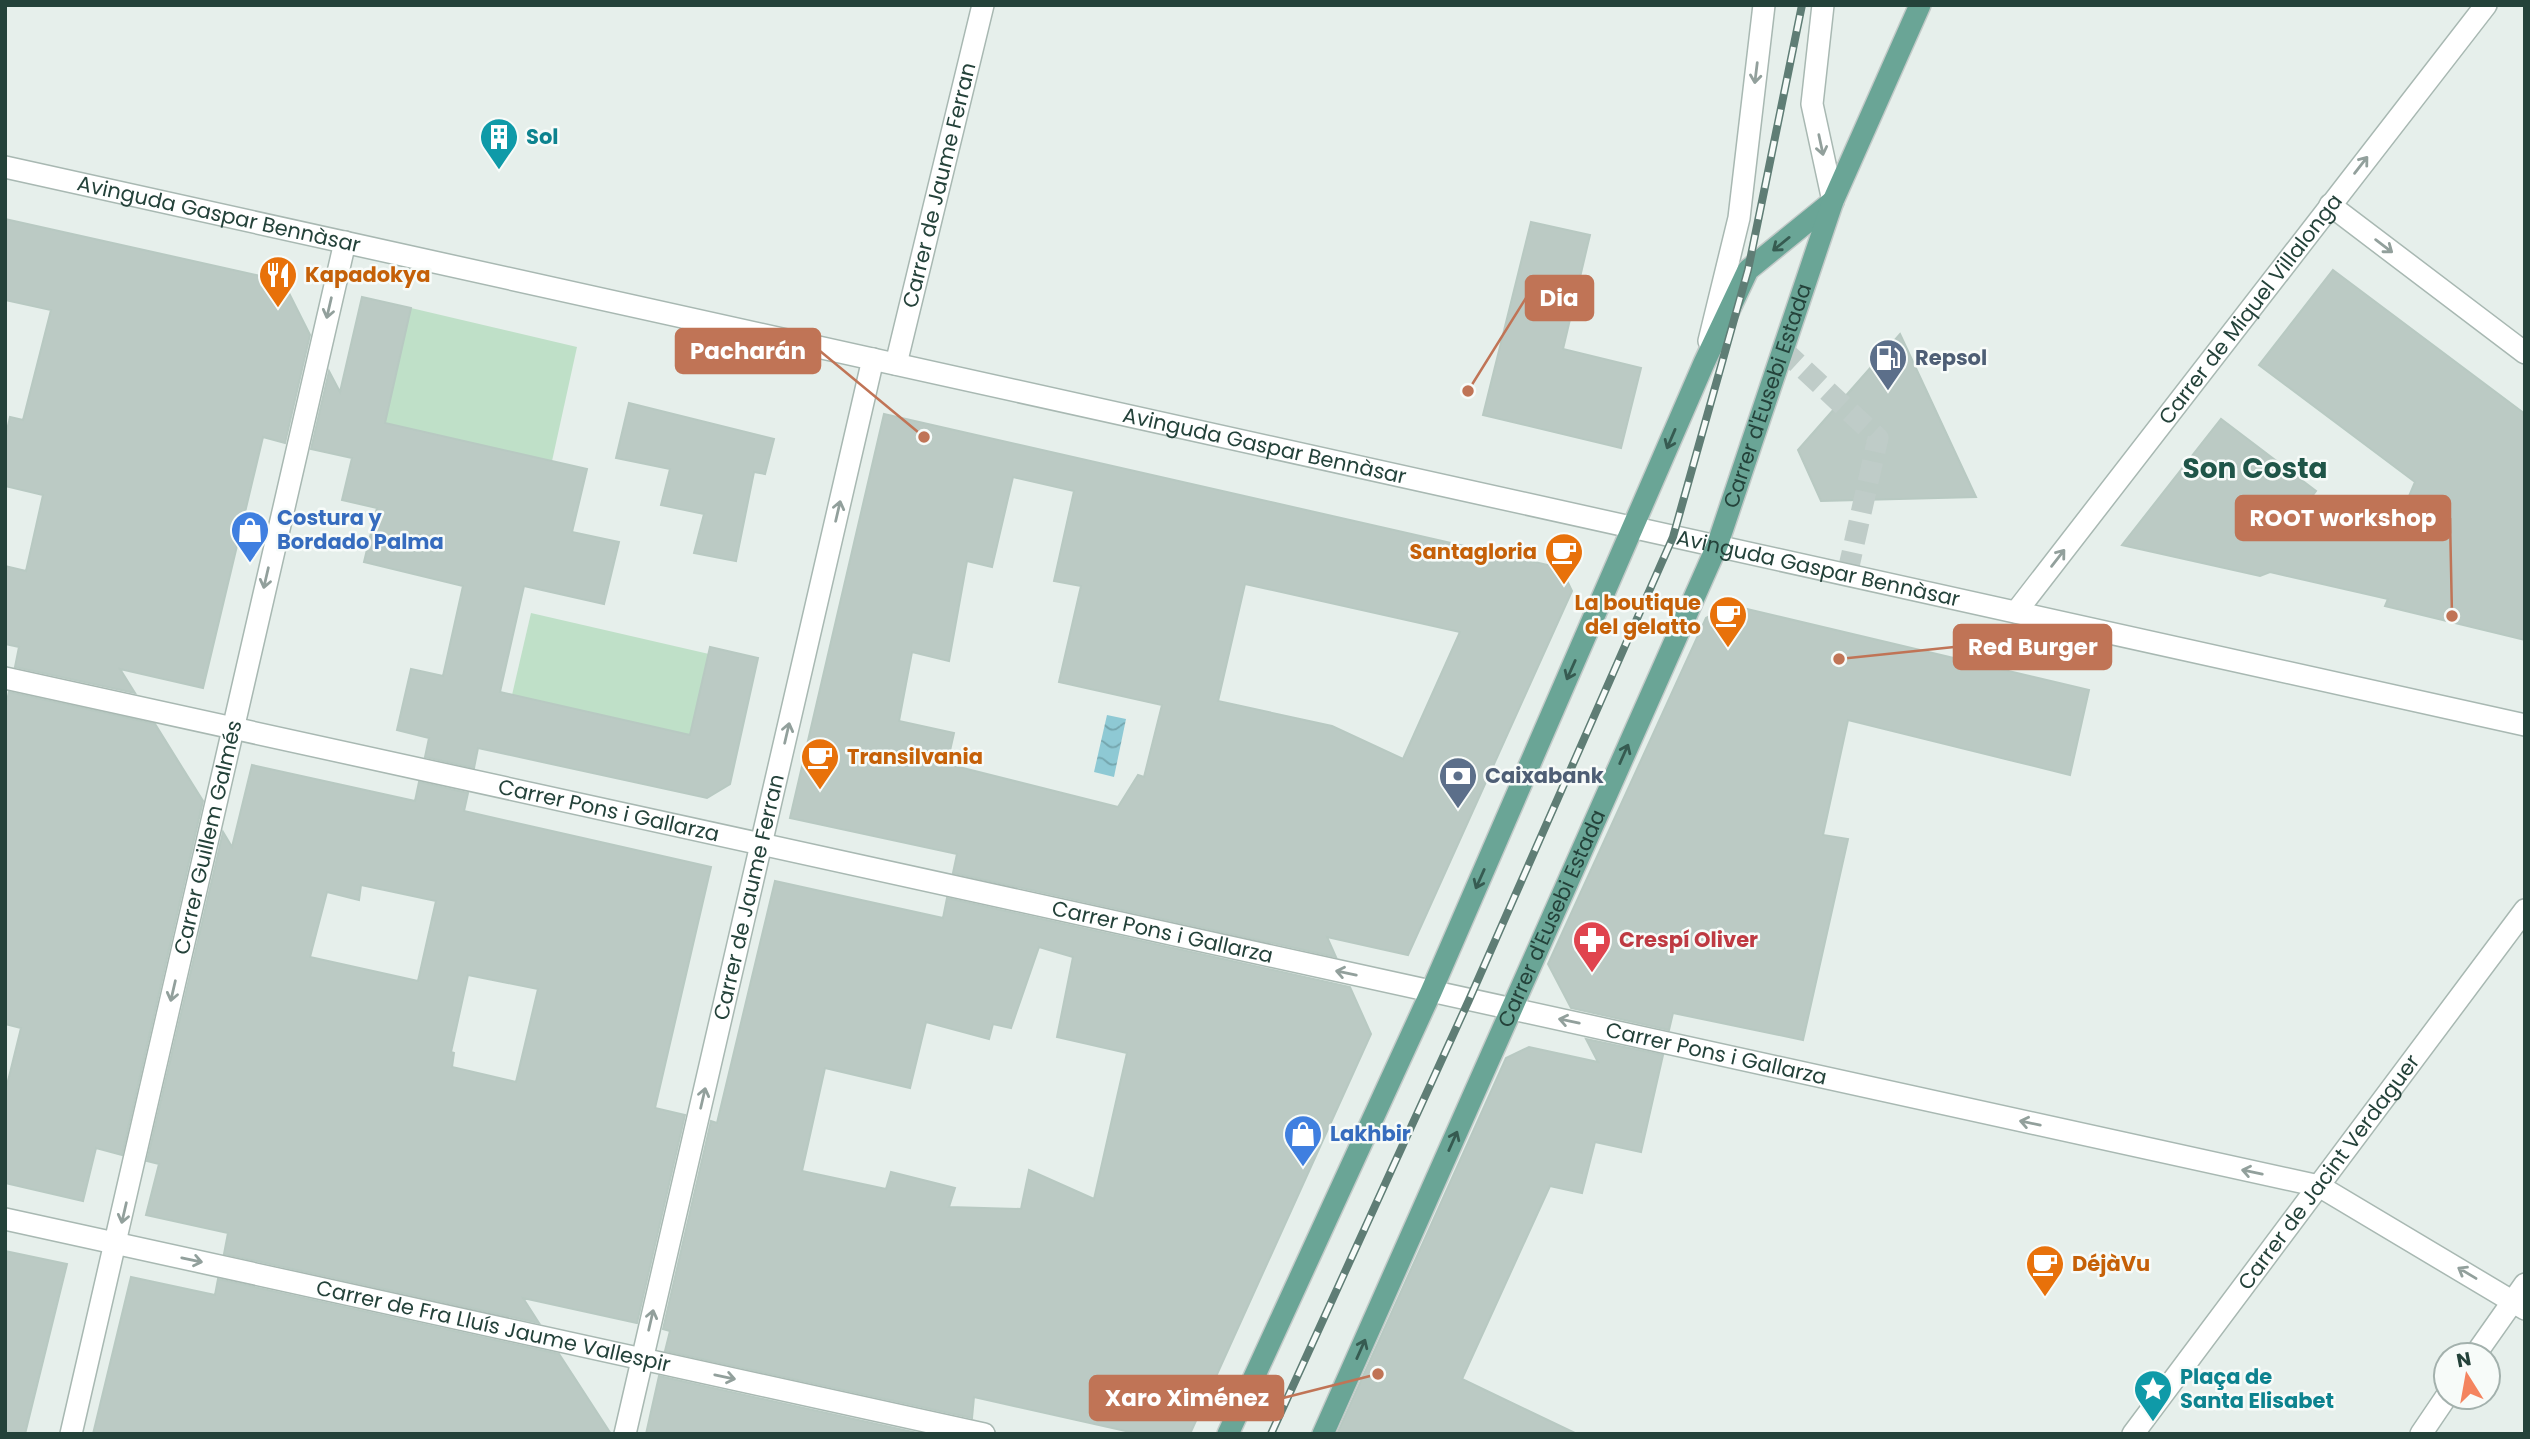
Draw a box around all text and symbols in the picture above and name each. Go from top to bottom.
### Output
street label: Carrer de Jaume Ferran [895,59,983,311]
one-way arrow [1750,61,1763,84]
building icon: Sol [478,116,520,171]
place label: Sol [526,122,559,151]
one-way arrow [1816,134,1829,156]
one-way arrow [2354,156,2369,175]
street label: Avinguda Gaspar Bennàsar [74,168,364,259]
street label: Carrer de Miquel Villalonga [2152,187,2349,430]
one-way arrow [1772,236,1790,252]
one-way arrow [2375,239,2393,254]
restaurant icon: Kapadokya [257,254,299,309]
place label: Kapadokya [305,260,431,289]
callout: Dia [1526,276,1593,320]
street label: Carrer d'Eusebi Estada [1716,279,1818,512]
text: Dia [1539,282,1579,314]
one-way arrow [322,296,336,319]
callout: Pacharán [676,329,820,373]
text: Pacharán [690,335,806,367]
fuel station icon: Repsol [1867,337,1909,392]
place label: Repsol [1915,343,1987,372]
street label: Avinguda Gaspar Bennàsar [1120,400,1409,491]
one-way arrow [1664,428,1677,450]
district label: Son Costa [2182,449,2328,488]
callout: ROOT workshop [2236,496,2450,540]
one-way arrow [832,500,845,523]
text: ROOT workshop [2250,502,2436,534]
place label: Costura y Bordado Palma [277,503,444,556]
shop icon: Costura y Bordado Palma [229,509,271,564]
street label: Avinguda Gaspar Bennàsar [1674,523,1963,613]
cafe icon: Santagloria [1543,531,1585,586]
place label: Santagloria [1410,537,1537,566]
one-way arrow [2050,550,2065,568]
one-way arrow [259,566,273,589]
place label: La boutique del gelatto [1574,588,1701,641]
cafe icon: La boutique del gelatto [1707,594,1749,649]
callout: Red Burger [1954,625,2111,669]
text: Red Burger [1968,631,2098,663]
one-way arrow [1564,659,1577,681]
street label: Carrer Guillem Galmés [167,717,249,957]
one-way arrow [781,722,794,745]
cafe icon: Transilvania [799,736,841,791]
place label: Transilvania [847,742,983,771]
one-way arrow [1619,743,1632,765]
bank icon: Caixabank [1437,755,1479,810]
place label: Caixabank [1485,761,1604,790]
street label: Carrer de Jaume Ferran [706,771,791,1023]
street label: Carrer Pons i Gallarza [495,772,722,848]
street label: Carrer d'Eusebi Estada [1490,805,1612,1032]
one-way arrow [1473,868,1486,889]
street label: Carrer Pons i Gallarza [1049,893,1276,970]
pharmacy icon: Crespí Oliver [1571,919,1613,974]
place label: Crespí Oliver [1619,925,1758,954]
one-way arrow [1336,966,1358,979]
one-way arrow [166,979,179,1002]
one-way arrow [1558,1014,1581,1028]
street label: Carrer Pons i Gallarza [1603,1015,1830,1092]
street label: Carrer de Jacint Verdaguer [2231,1048,2426,1296]
one-way arrow [696,1087,710,1110]
shop icon: Lakhbir [1282,1113,1324,1168]
one-way arrow [2019,1116,2042,1130]
place label: Lakhbir [1330,1119,1411,1148]
one-way arrow [1447,1131,1460,1152]
one-way arrow [2241,1164,2264,1178]
one-way arrow [116,1201,130,1224]
cafe icon: DéjàVu [2024,1243,2066,1298]
place label: DéjàVu [2072,1249,2150,1278]
one-way arrow [180,1254,202,1267]
one-way arrow [2457,1266,2477,1280]
street label: Carrer de Fra Lluís Jaume Vallespir [313,1273,674,1379]
one-way arrow [645,1309,658,1331]
one-way arrow [1355,1339,1368,1360]
north arrow [2432,1341,2502,1411]
text: N [2454,1345,2473,1374]
place label: Plaça de Santa Elisabet [2180,1362,2334,1415]
place icon: Plaça de Santa Elisabet [2132,1368,2174,1423]
one-way arrow [713,1371,736,1384]
callout: Xaro Ximénez [1090,1376,1283,1420]
text: Xaro Ximénez [1105,1382,1269,1414]

